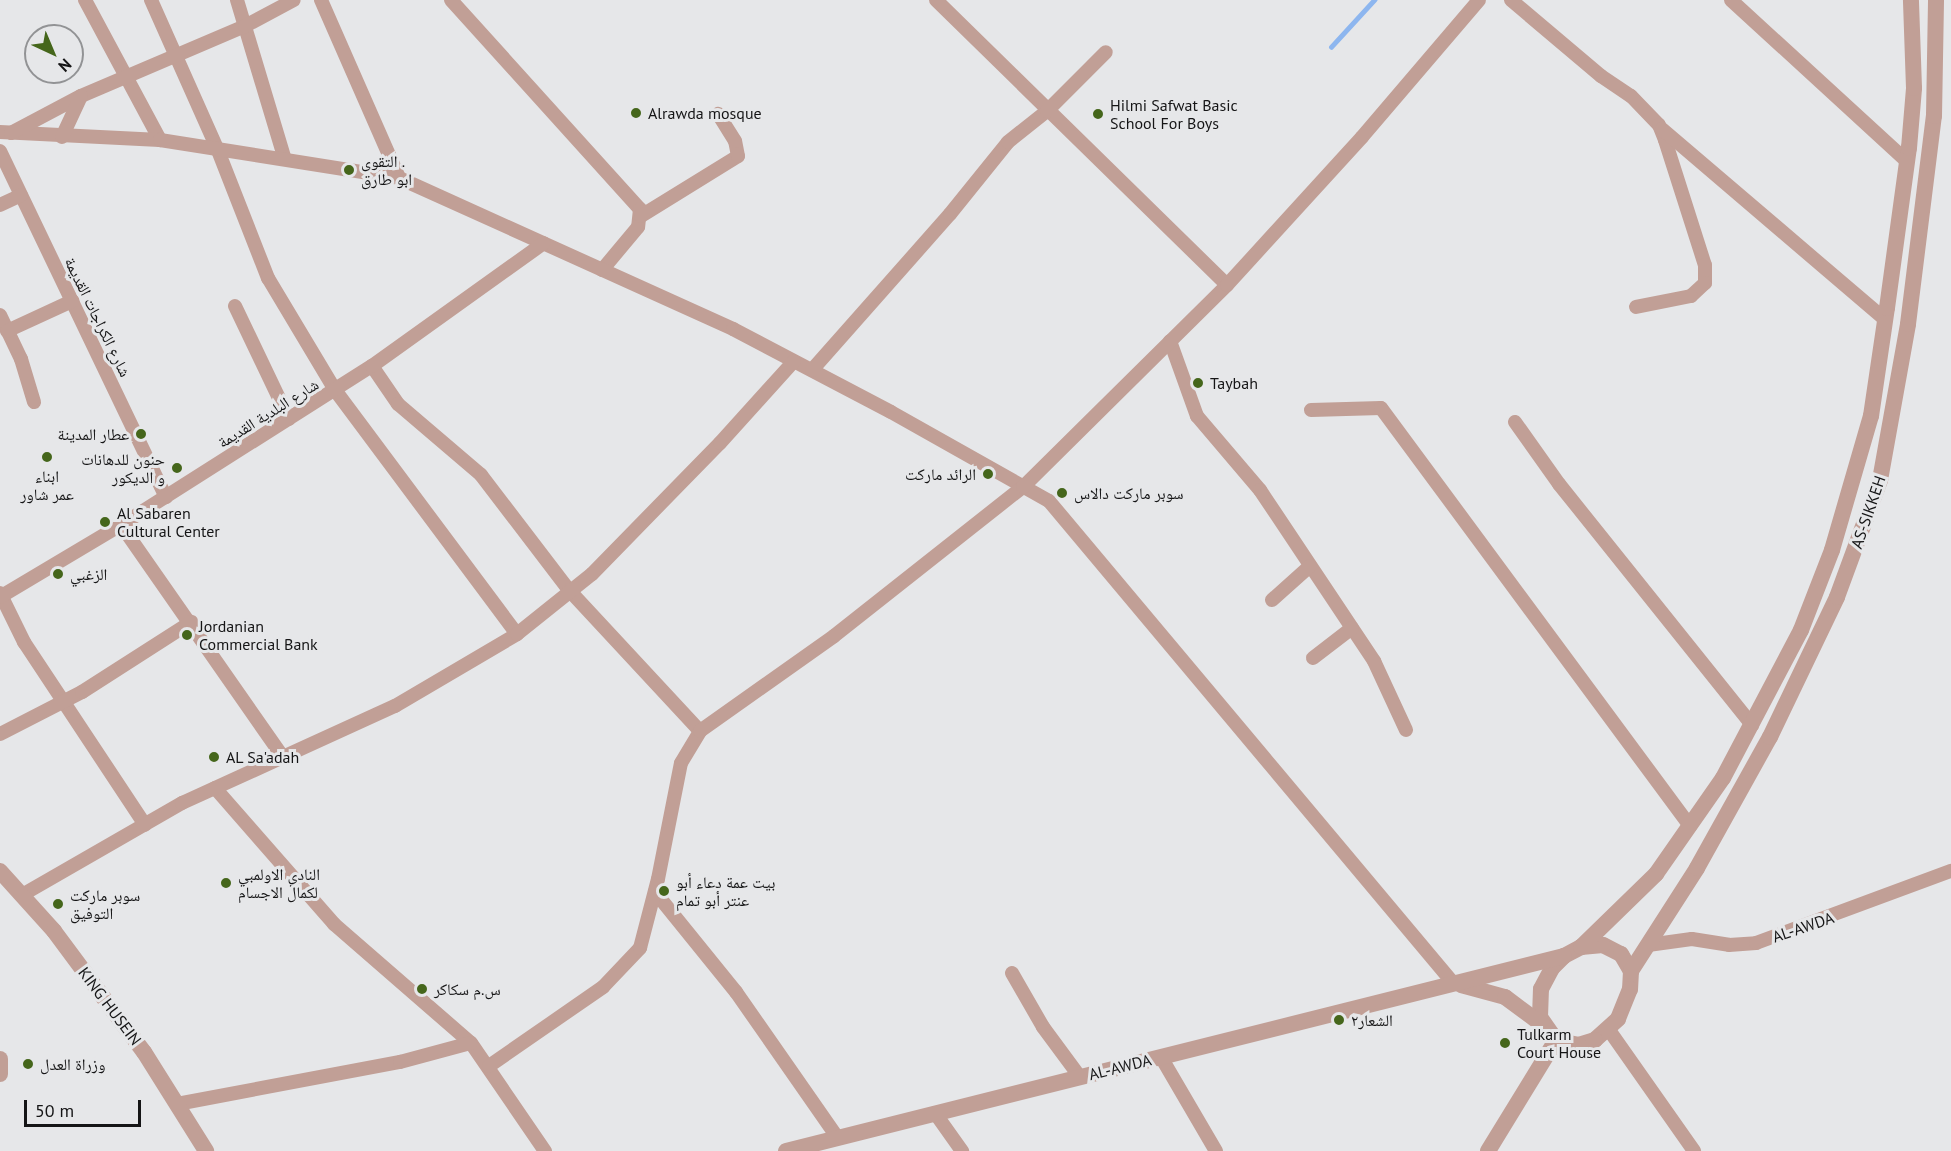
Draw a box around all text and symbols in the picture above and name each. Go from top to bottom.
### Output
north arrow [24,24,84,84]
text: N [54,55,76,76]
place label: Hilmi Safwat Basic School For Boys [1110,95,1238,133]
place label: Alrawda mosque [648,103,762,123]
marker: Alrawda mosque [629,106,643,120]
marker: Hilmi Safwat Basic School For Boys [1091,107,1105,121]
place label: التقوى . ابو طارق [361,151,412,189]
marker: التقوى . ابو طارق [342,163,356,177]
street label: شارع الكراجات القديمة [61,254,135,380]
place label: Taybah [1210,373,1258,393]
street label: شارع البلدية القديمة [214,374,322,452]
marker: Taybah [1191,376,1205,390]
place label: عطار المدينة [58,424,129,444]
marker: عطار المدينة [134,427,148,441]
place label: حنون للدهانات و الديكور [81,449,165,487]
marker: ابناء عمر شاور [40,450,54,464]
marker: حنون للدهانات و الديكور [170,461,184,475]
place label: الرائد ماركت [905,464,976,484]
place label: ابناء عمر شاور [20,466,74,504]
marker: الرائد ماركت [981,467,995,481]
street label: AS-SIKKEH [1847,473,1889,551]
place label: سوبر ماركت دالاس [1074,483,1184,503]
marker: سوبر ماركت دالاس [1055,486,1069,500]
place label: Al Sabaren Cultural Center [117,503,220,541]
marker: Al Sabaren Cultural Center [98,515,112,529]
place label: الزغبي [70,564,107,584]
marker: الزغبي [51,567,65,581]
place label: Jordanian Commercial Bank [199,616,318,654]
marker: Jordanian Commercial Bank [180,628,194,642]
place label: AL Sa'adah [226,747,300,767]
marker: AL Sa'adah [207,750,221,764]
place label: النادي الاولمبي لكمال الاجسام [238,864,320,902]
place label: بيت عمة دعاء أبو عنتر أبو تمام [676,872,775,910]
marker: النادي الاولمبي لكمال الاجسام [219,876,233,890]
marker: بيت عمة دعاء أبو عنتر أبو تمام [657,884,671,898]
place label: سوبر ماركت التوفيق [70,885,140,923]
marker: سوبر ماركت التوفيق [51,897,65,911]
street label: AL-AWDA [1770,908,1836,946]
street label: KING HUSEIN [74,963,146,1049]
place label: س.م سكاكر [434,979,501,999]
marker: س.م سكاكر [415,982,429,996]
place label: الشعار٢ [1351,1010,1393,1030]
marker: الشعار٢ [1332,1013,1346,1027]
place label: Tulkarm Court House [1517,1024,1601,1062]
marker: Tulkarm Court House [1498,1036,1512,1050]
street label: AL-AWDA [1087,1050,1153,1084]
place label: وزراة العدل [40,1054,105,1074]
marker: وزراة العدل [21,1057,35,1071]
scale bar [27,1088,144,1126]
text: 50 m [35,1099,74,1122]

